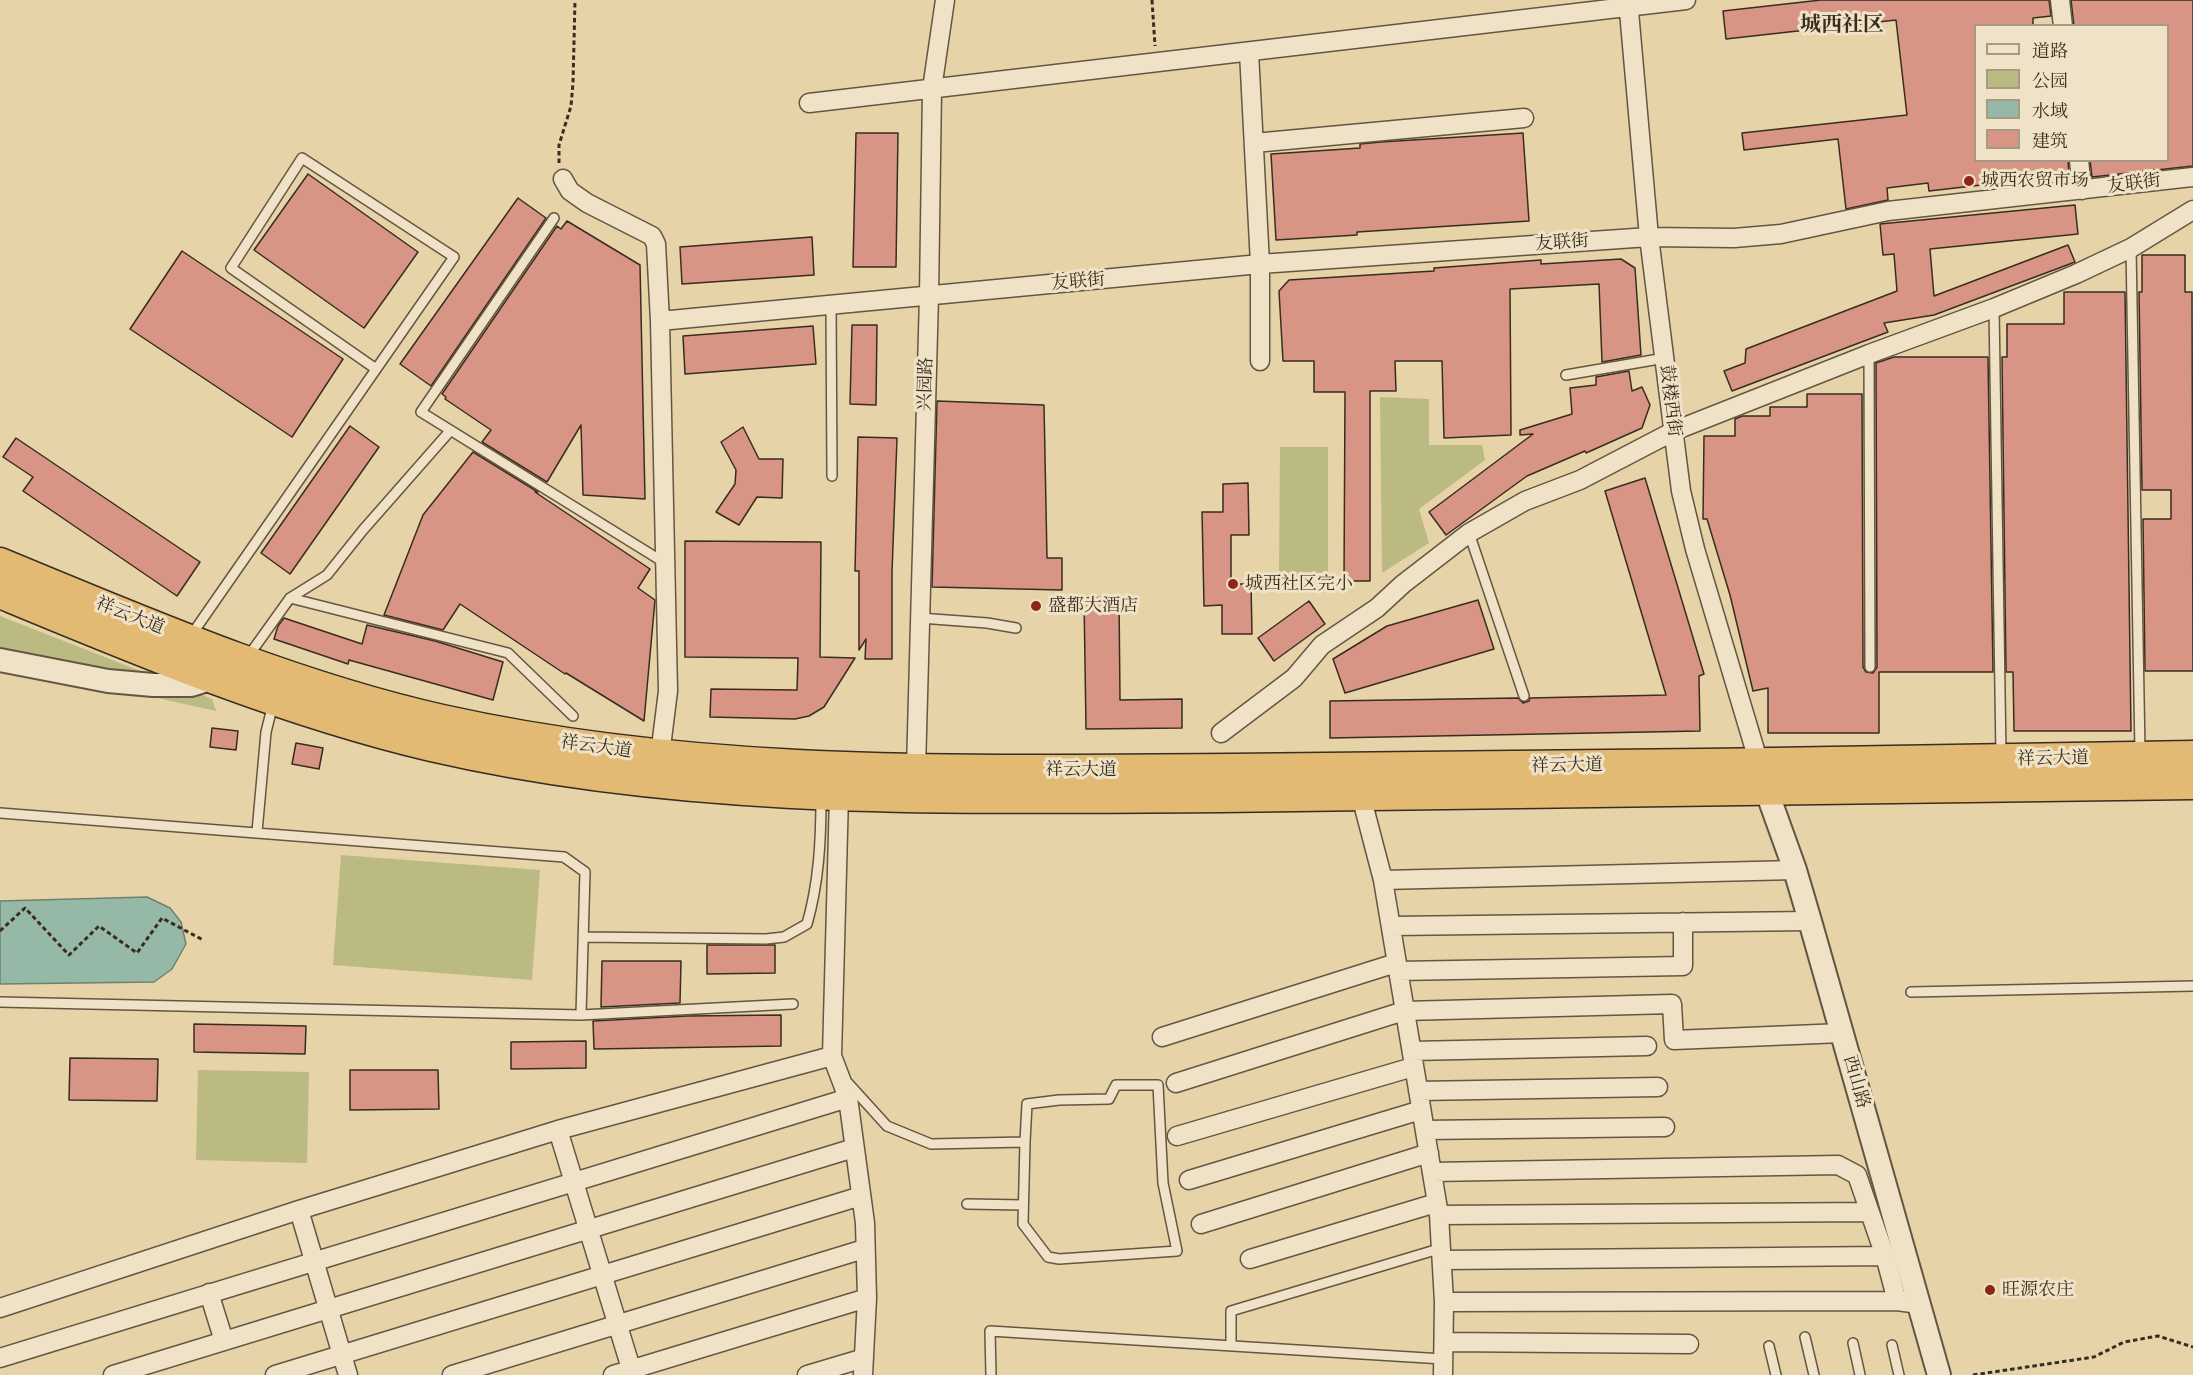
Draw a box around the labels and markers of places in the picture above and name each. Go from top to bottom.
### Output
place label: 城西农贸市场 [1981,170,2089,192]
marker: 城西农贸市场 [1962,174,1976,188]
place label: 城西社区完小 [1245,573,1353,595]
marker: 城西社区完小 [1226,577,1240,591]
place label: 盛都大酒店 [1048,595,1138,617]
marker: 盛都大酒店 [1029,599,1043,613]
place label: 旺源农庄 [2002,1279,2074,1301]
marker: 旺源农庄 [1983,1283,1997,1297]

